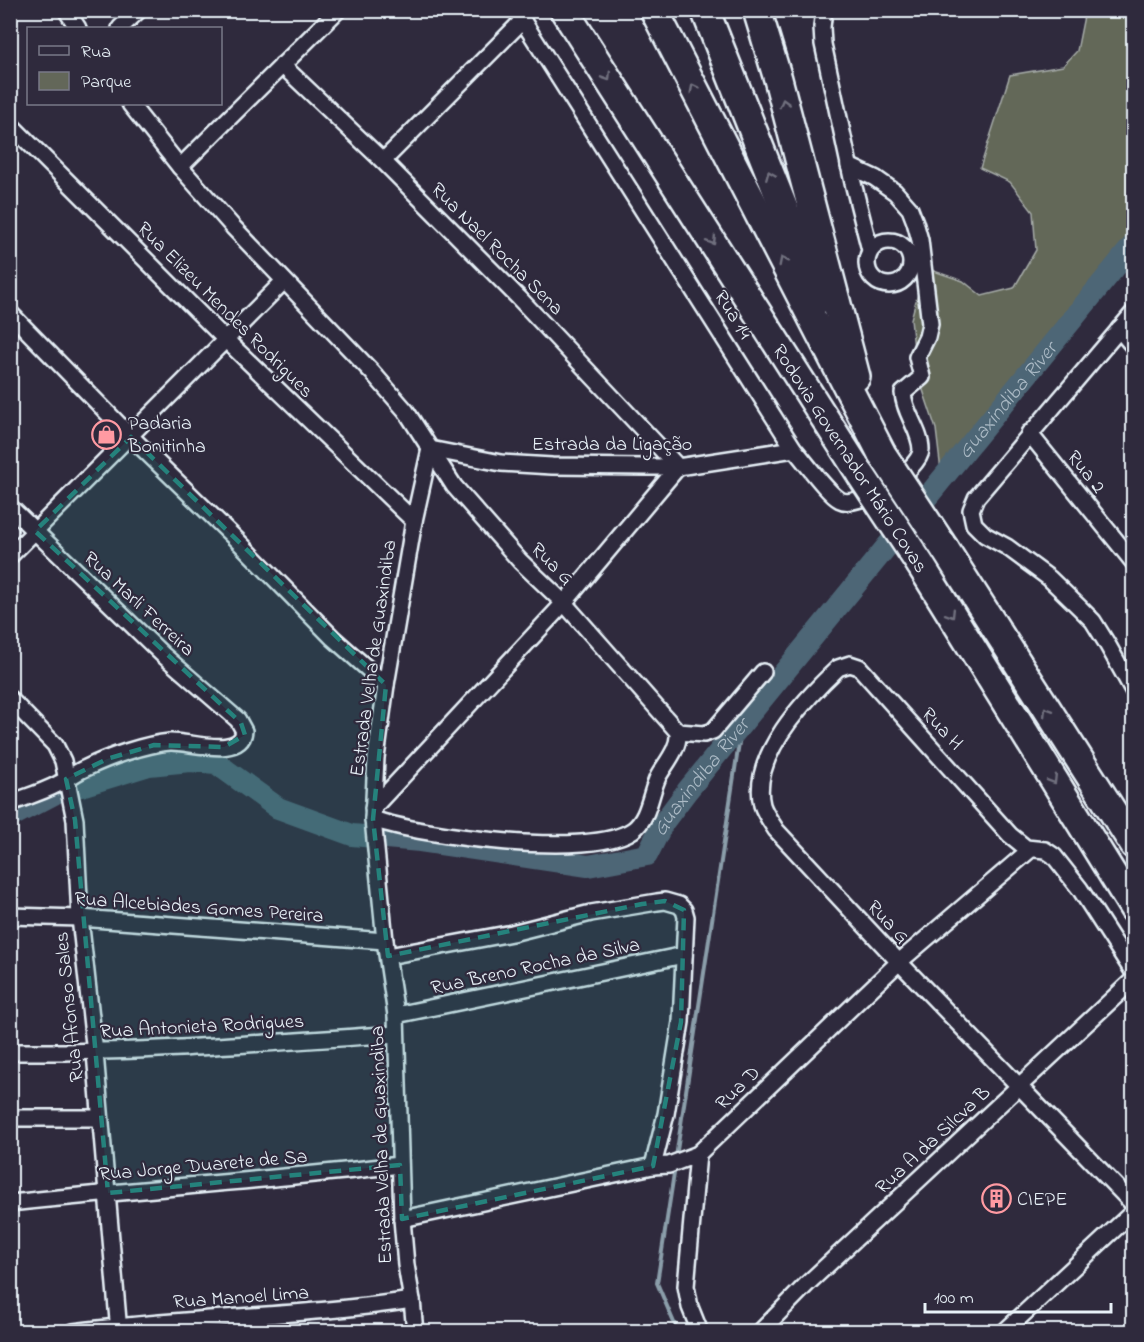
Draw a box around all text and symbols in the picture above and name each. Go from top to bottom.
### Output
legend [27,27,222,105]
text: Rua [81,40,111,66]
text: Parque [81,70,132,96]
one-way arrow [599,70,610,81]
one-way arrow [689,83,701,94]
one-way arrow [779,99,792,109]
one-way arrow [765,170,777,181]
street label: Rua Nael Rocha Sena [423,177,569,323]
street label: Rua Elizeu Mendes Rodrigues [129,216,319,406]
one-way arrow [705,234,716,245]
one-way arrow [779,257,790,268]
street label: Rua 14 [706,285,758,345]
water label: Guaxindiba River [951,334,1067,466]
street label: Rodovia Governador Mário Covas [764,339,934,580]
place label: Padaria Bonitinha [127,410,206,462]
shop icon: Padaria Bonitinha [91,418,123,450]
street label: Estrada da Ligação [532,431,692,461]
street label: Rua 2 [1059,445,1112,500]
street label: Rua G [523,537,579,593]
street label: Estrada Velha de Guaxindiba [344,538,405,779]
street label: Rua Marli Ferreira [76,545,201,664]
one-way arrow [943,607,954,618]
street label: Rua H [914,702,969,758]
one-way arrow [1043,706,1054,717]
water label: Guaxindiba River [646,710,759,842]
one-way arrow [1045,773,1056,784]
street label: Rua Alcebiades Gomes Pereira [73,885,324,932]
street label: Rua G [859,894,915,951]
street label: Rua Afonso Sales [48,930,93,1083]
street label: Rua Breno Rocha da Silva [428,931,643,1004]
street label: Rua Antonieta Rodrigues [99,1008,305,1048]
street label: Estrada Velha de Guaxindiba [364,1025,401,1265]
street label: Rua D [710,1060,768,1118]
street label: Rua A da Silcva B [870,1080,998,1202]
street label: Rua Jorge Duarete de Sa [98,1143,309,1191]
building icon: CIEPE [980,1182,1012,1214]
place label: CIEPE [1017,1186,1067,1215]
scale bar [925,1276,1111,1314]
street label: Rua Manoel Lima [172,1279,310,1318]
text: 100 m [934,1286,974,1312]

